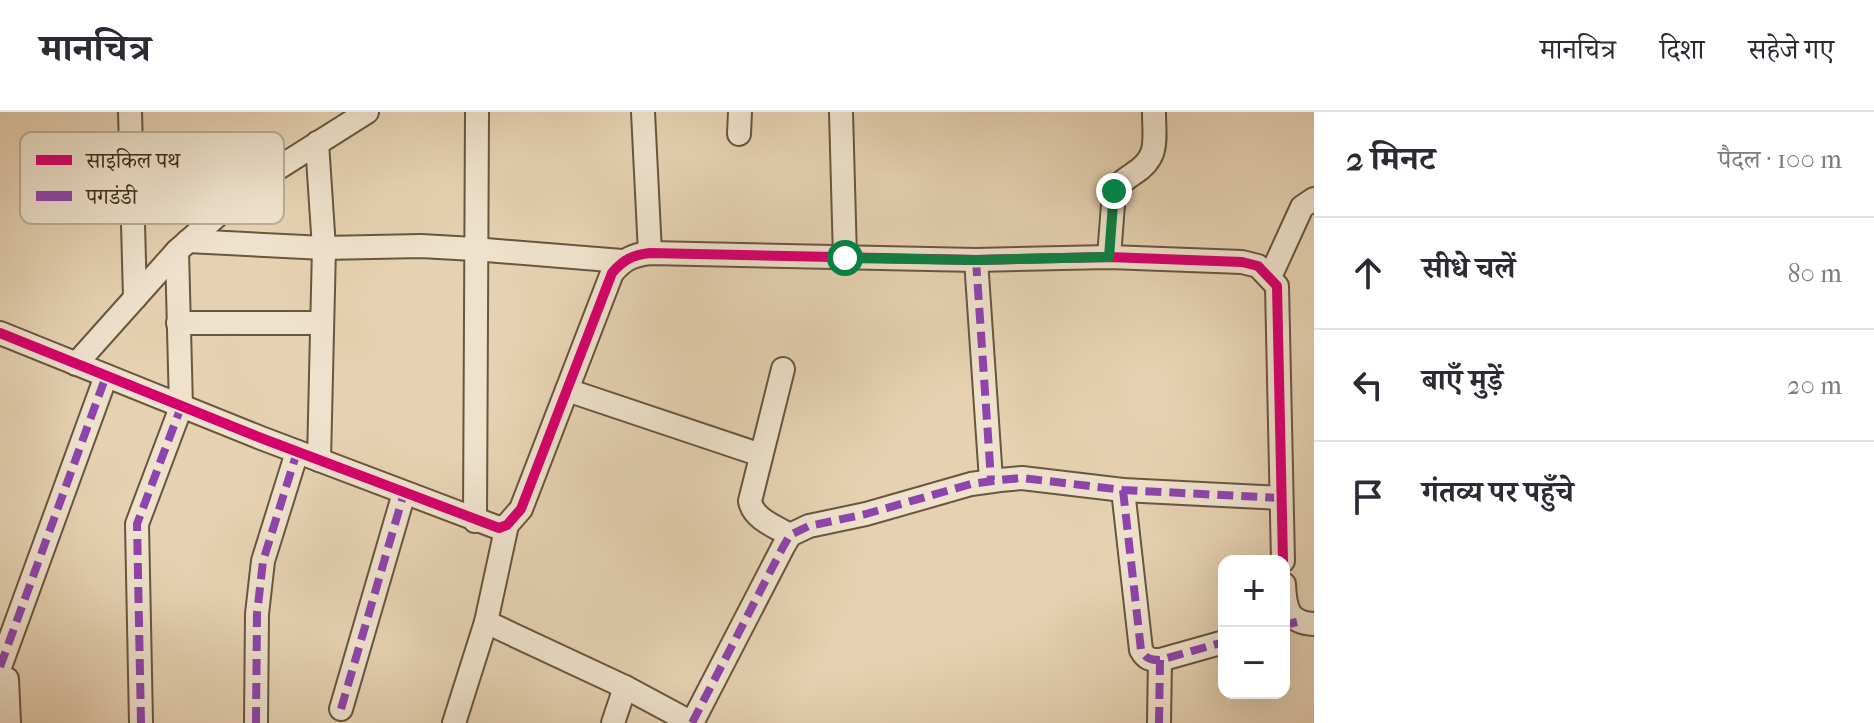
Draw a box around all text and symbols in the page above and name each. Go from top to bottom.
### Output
text: मानचित्र [40,26,151,71]
text: मानचित्र [1540,33,1616,66]
text: दिशा [1660,33,1704,66]
text: सहेजे गए [1748,33,1834,66]
legend [20,132,284,224]
text: 2 मिनट [1346,139,1435,179]
text: पैदल · 100 m [1718,144,1842,175]
text: साइकिल पथ [85,148,181,174]
route end [1096,173,1132,209]
text: पगडंडी [85,184,139,210]
route start [827,240,863,276]
icon: ahead [1346,251,1390,295]
text: सीधे चलें [1422,251,1515,286]
text: 80 m [1787,258,1842,289]
icon: left [1346,363,1390,407]
text: बाएँ मुड़ें [1422,363,1503,398]
text: 20 m [1787,370,1842,401]
icon: arrive [1346,475,1390,519]
text: गंतव्य पर पहुँचे [1422,475,1574,510]
map controls [1218,555,1290,699]
button: + [1218,555,1290,627]
button: − [1218,627,1290,699]

